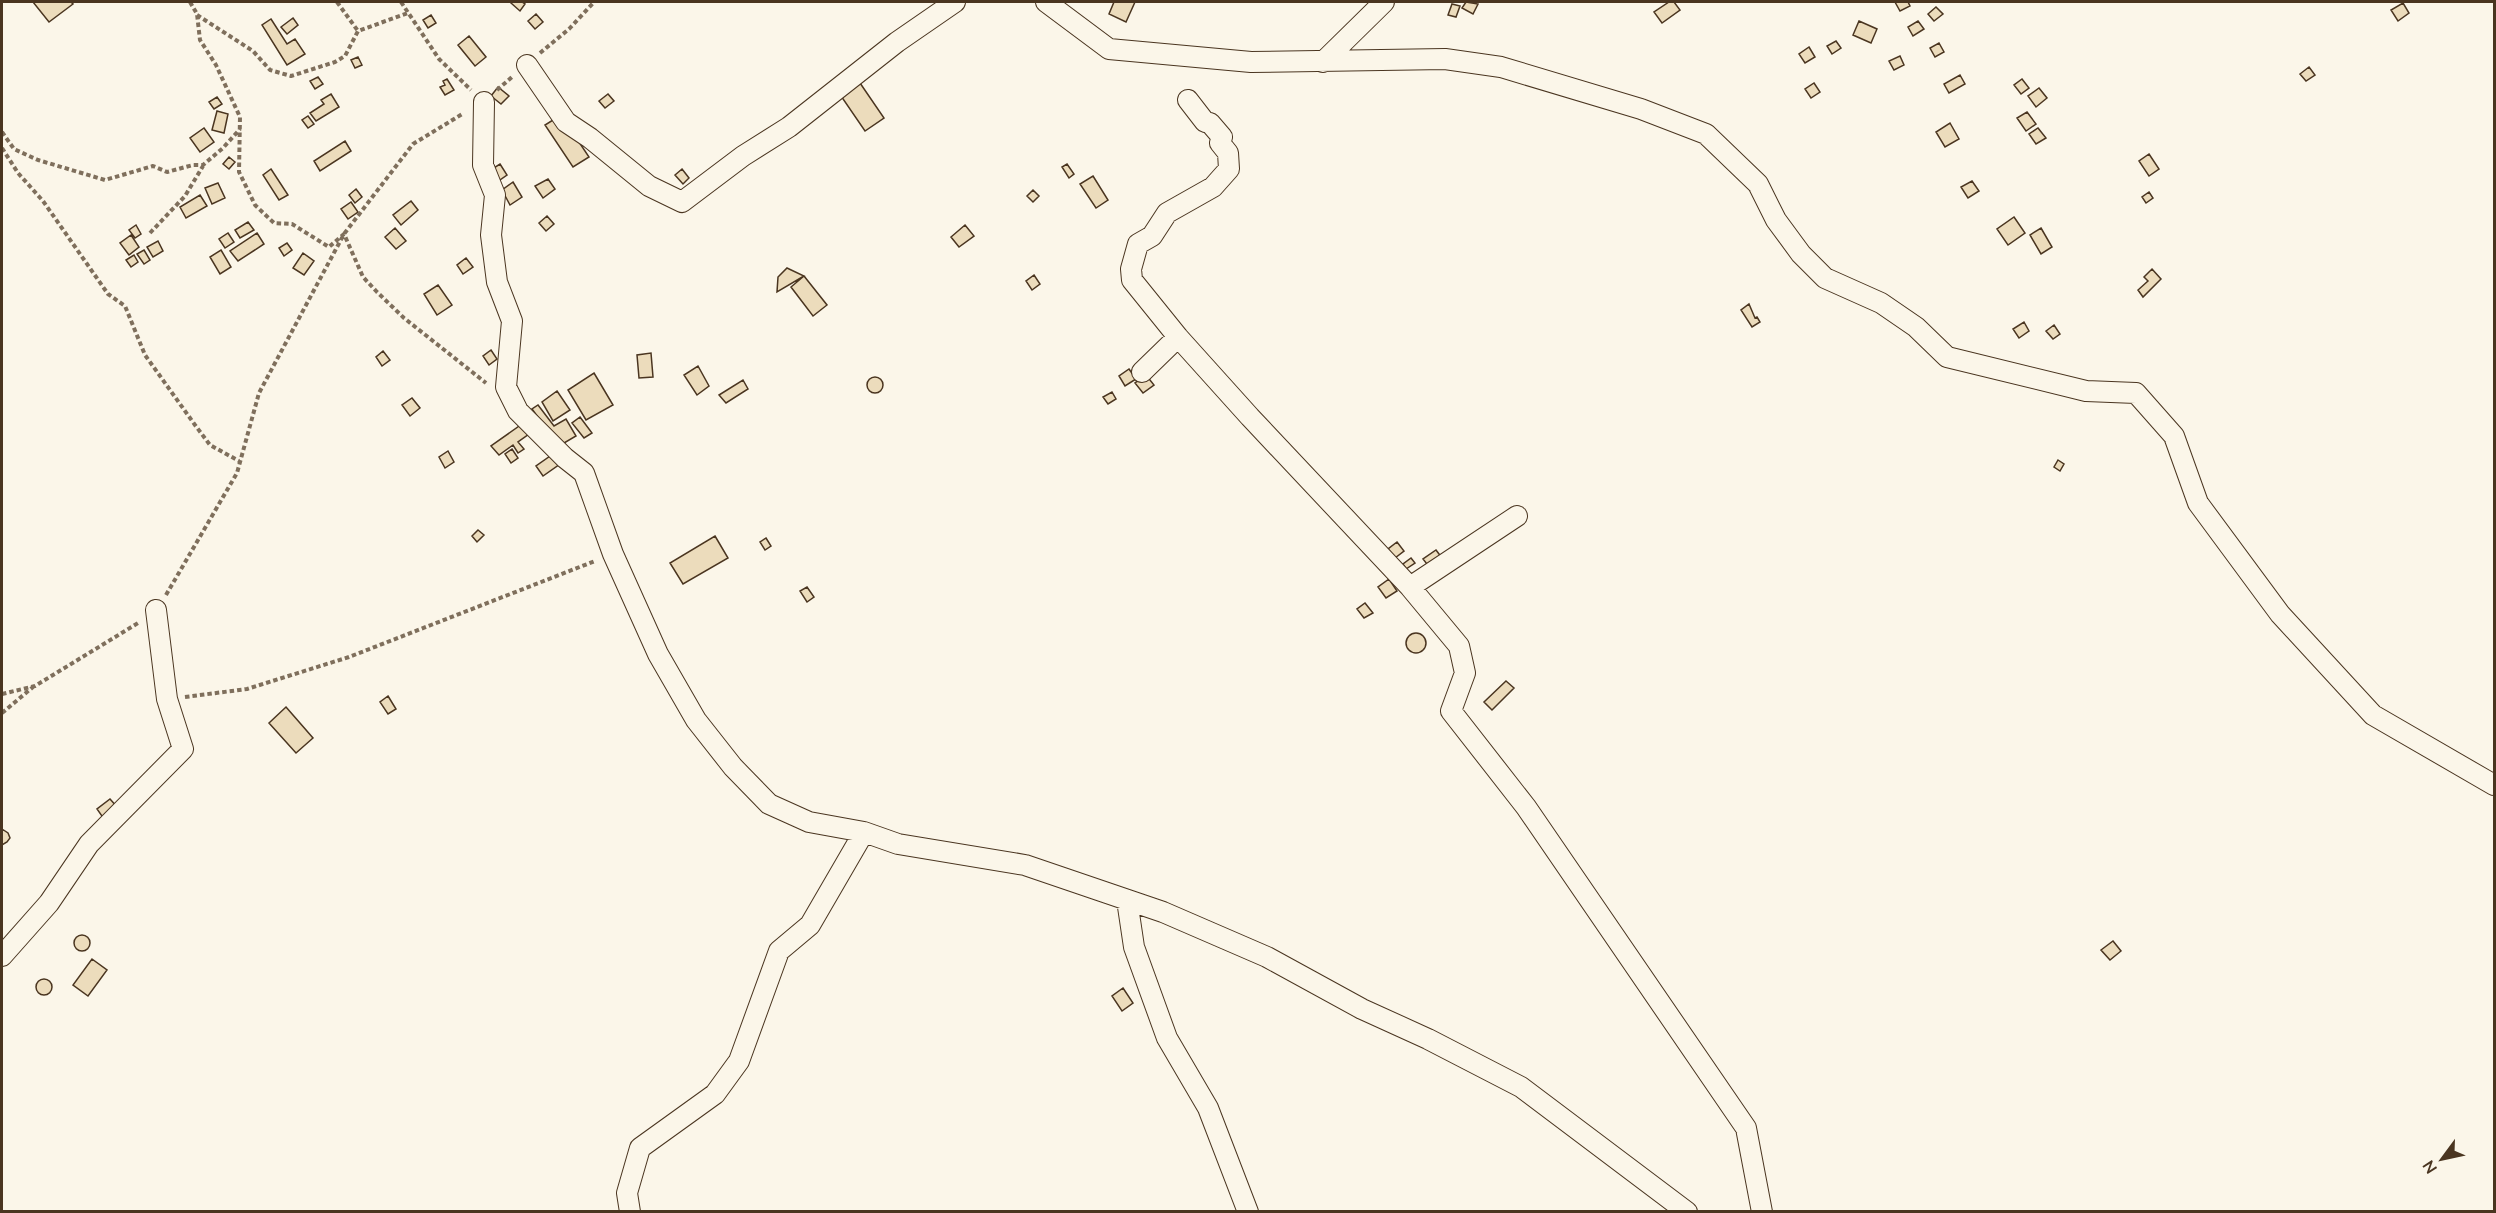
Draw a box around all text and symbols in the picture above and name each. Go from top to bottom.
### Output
north arrow [2412,1129,2472,1189]
text: N [2418,1156,2443,1178]

